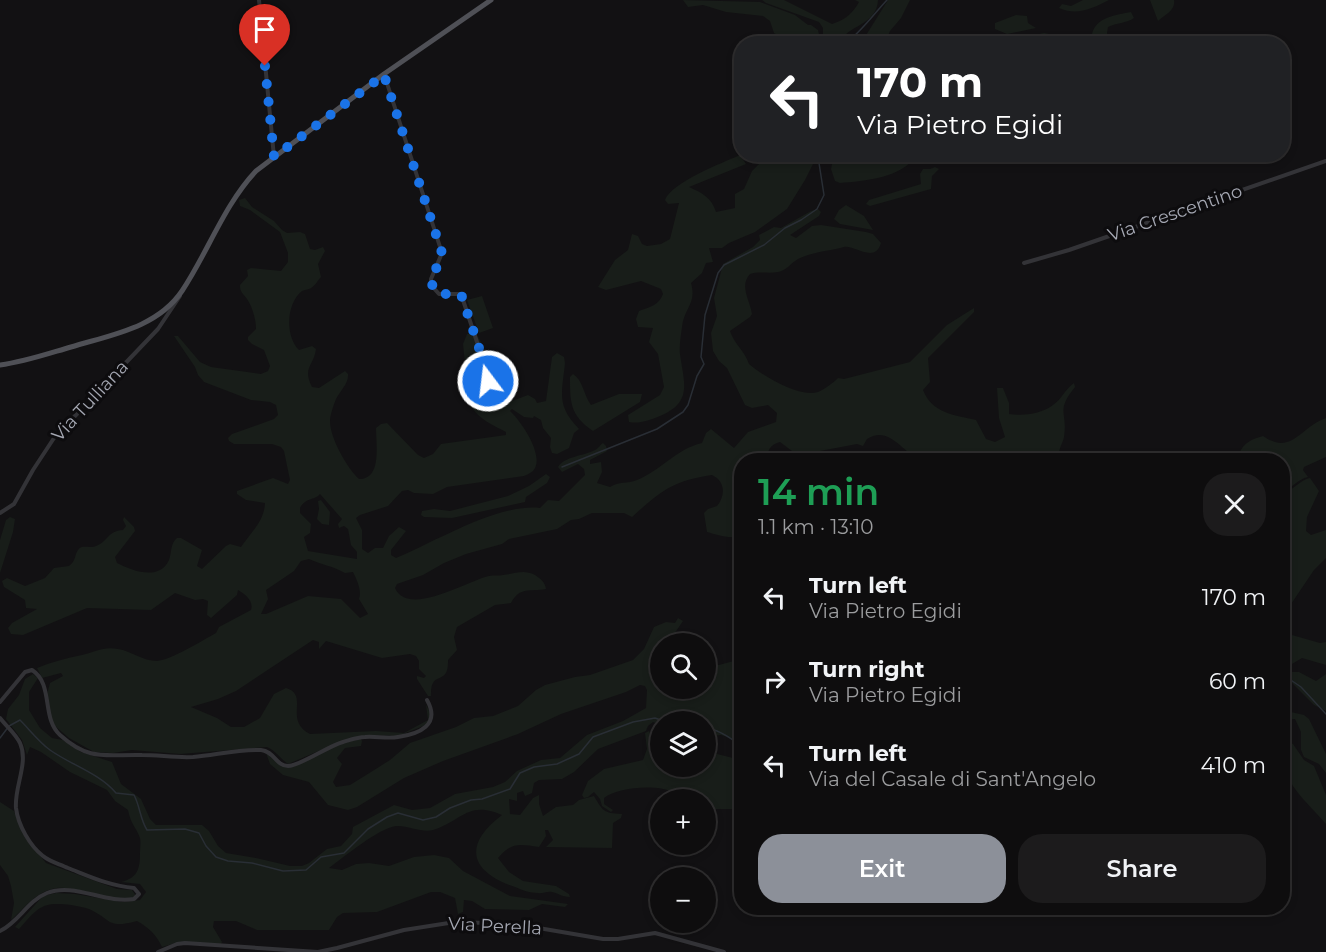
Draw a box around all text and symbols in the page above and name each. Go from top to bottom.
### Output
pin [239,4,290,66]
icon: arrive [248,13,281,46]
text: 170 m [857,56,983,108]
icon: left [758,60,836,138]
text: Via Pietro Egidi [857,108,1063,141]
street label: Via Crescentino [1105,180,1245,246]
position arrow [456,349,520,413]
street label: Via Tulliana [47,356,133,446]
text: 14 min [758,470,879,514]
button: close [1203,473,1266,536]
text: 1.1 km · 13:10 [758,515,873,539]
text: Turn left [809,572,907,599]
icon: left [758,581,791,614]
text: 170 m [1202,584,1266,611]
text: Via Pietro Egidi [809,599,962,623]
map controls [650,633,716,933]
button: search [650,633,716,699]
text: Turn right [809,656,924,683]
icon: right [758,665,791,698]
text: 60 m [1209,668,1266,695]
text: Via Pietro Egidi [809,683,962,707]
button: layers [650,711,716,777]
text: Turn left [809,740,907,767]
icon: left [758,749,791,782]
text: 410 m [1200,752,1266,779]
text: Via del Casale di Sant'Angelo [809,767,1096,791]
button: + [650,789,716,855]
button: Exit [758,834,1006,903]
button: Share [1018,834,1266,903]
button: − [650,867,716,933]
street label: Via Perella [447,913,543,939]

